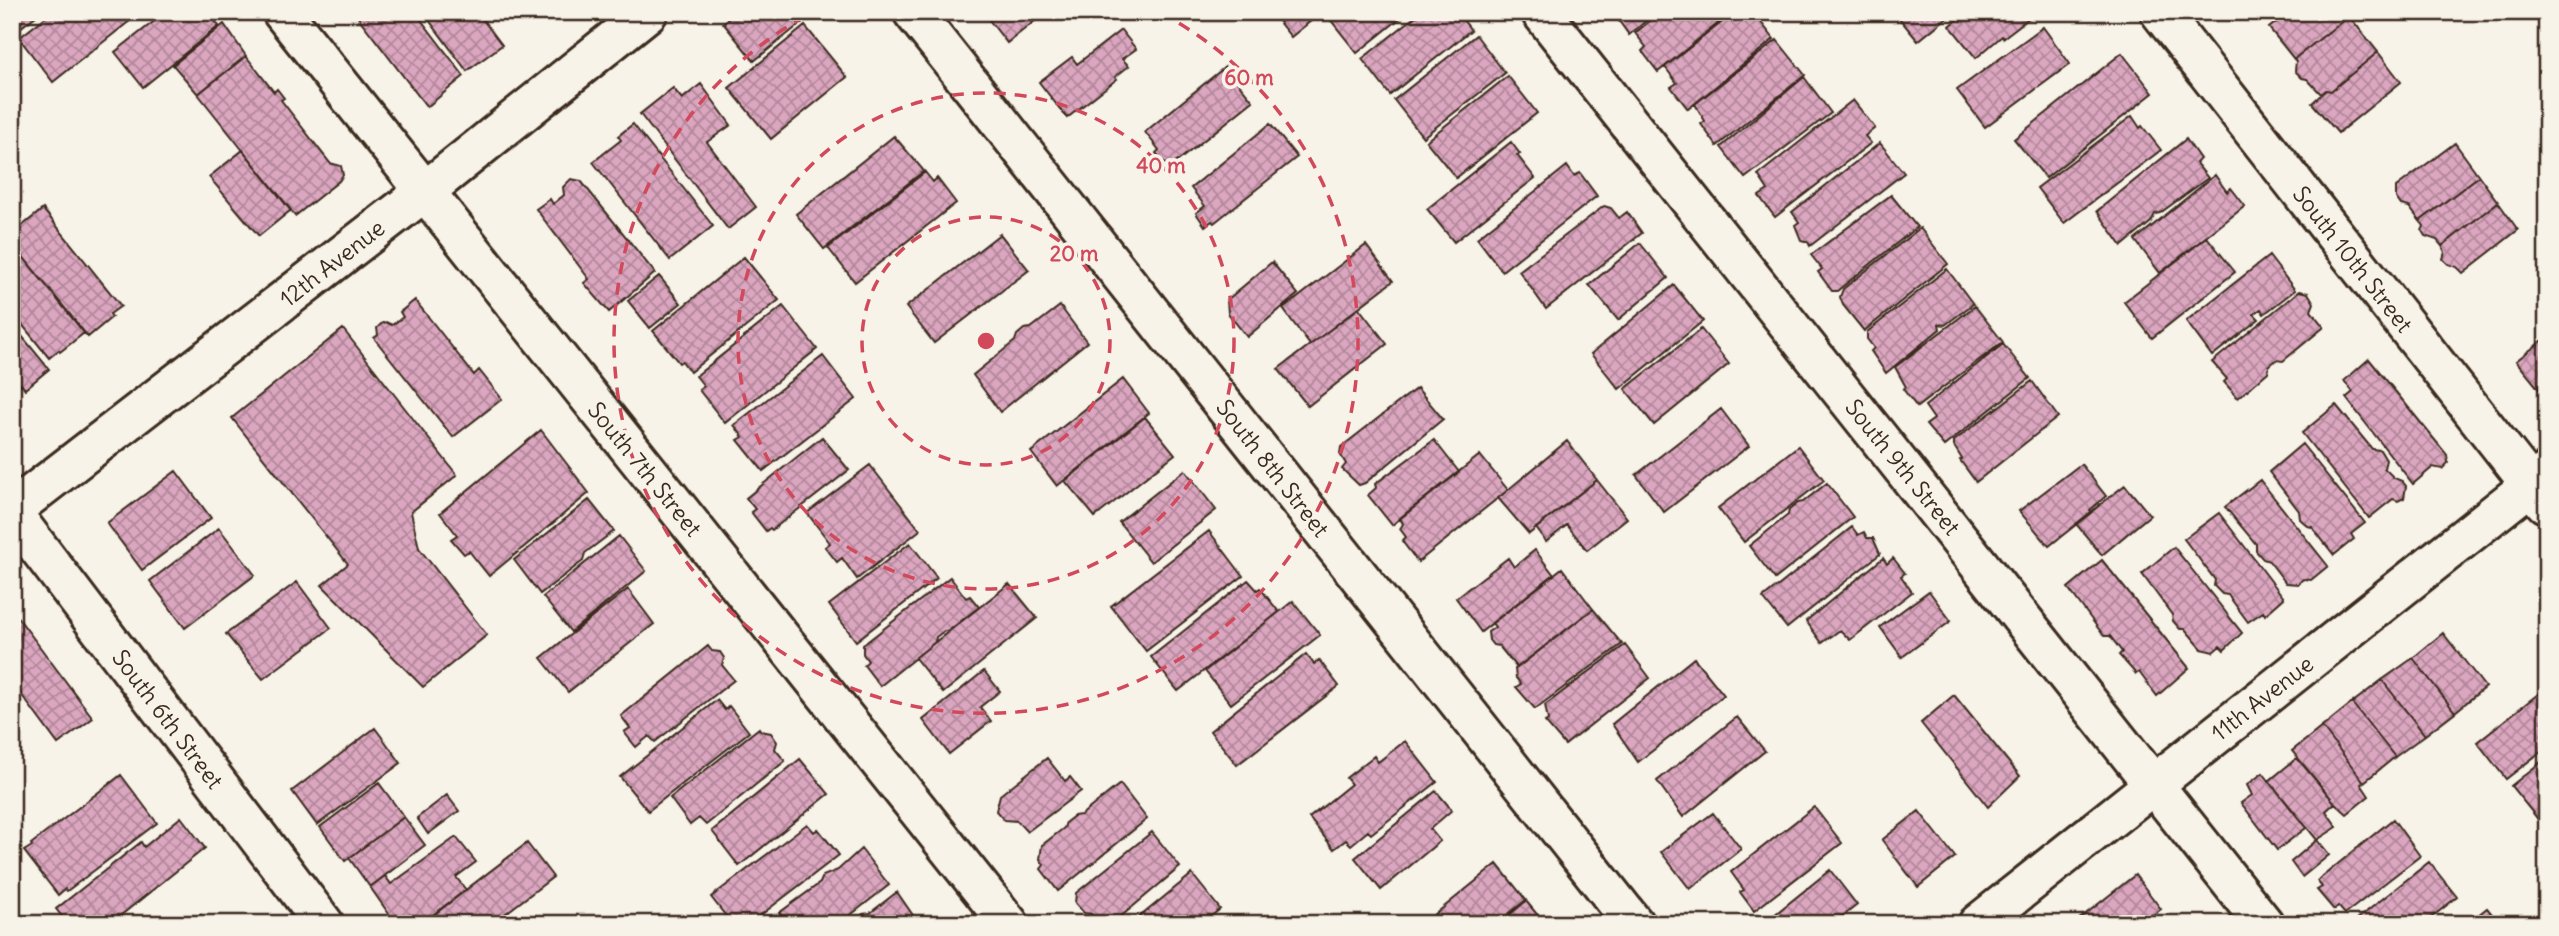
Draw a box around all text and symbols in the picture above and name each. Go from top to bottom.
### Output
text: 60 m [1224,64,1274,91]
text: 40 m [1136,152,1186,179]
street label: South 10th Street [2287,180,2419,338]
street label: 12th Avenue [274,213,390,313]
text: 20 m [1050,240,1099,267]
centre of rings [974,329,998,353]
street label: South 8th Street [1210,393,1336,543]
street label: South 9th Street [1839,393,1967,541]
street label: South 7th Street [582,396,708,542]
street label: South 6th Street [106,644,230,795]
street label: 11th Avenue [2205,649,2319,747]

